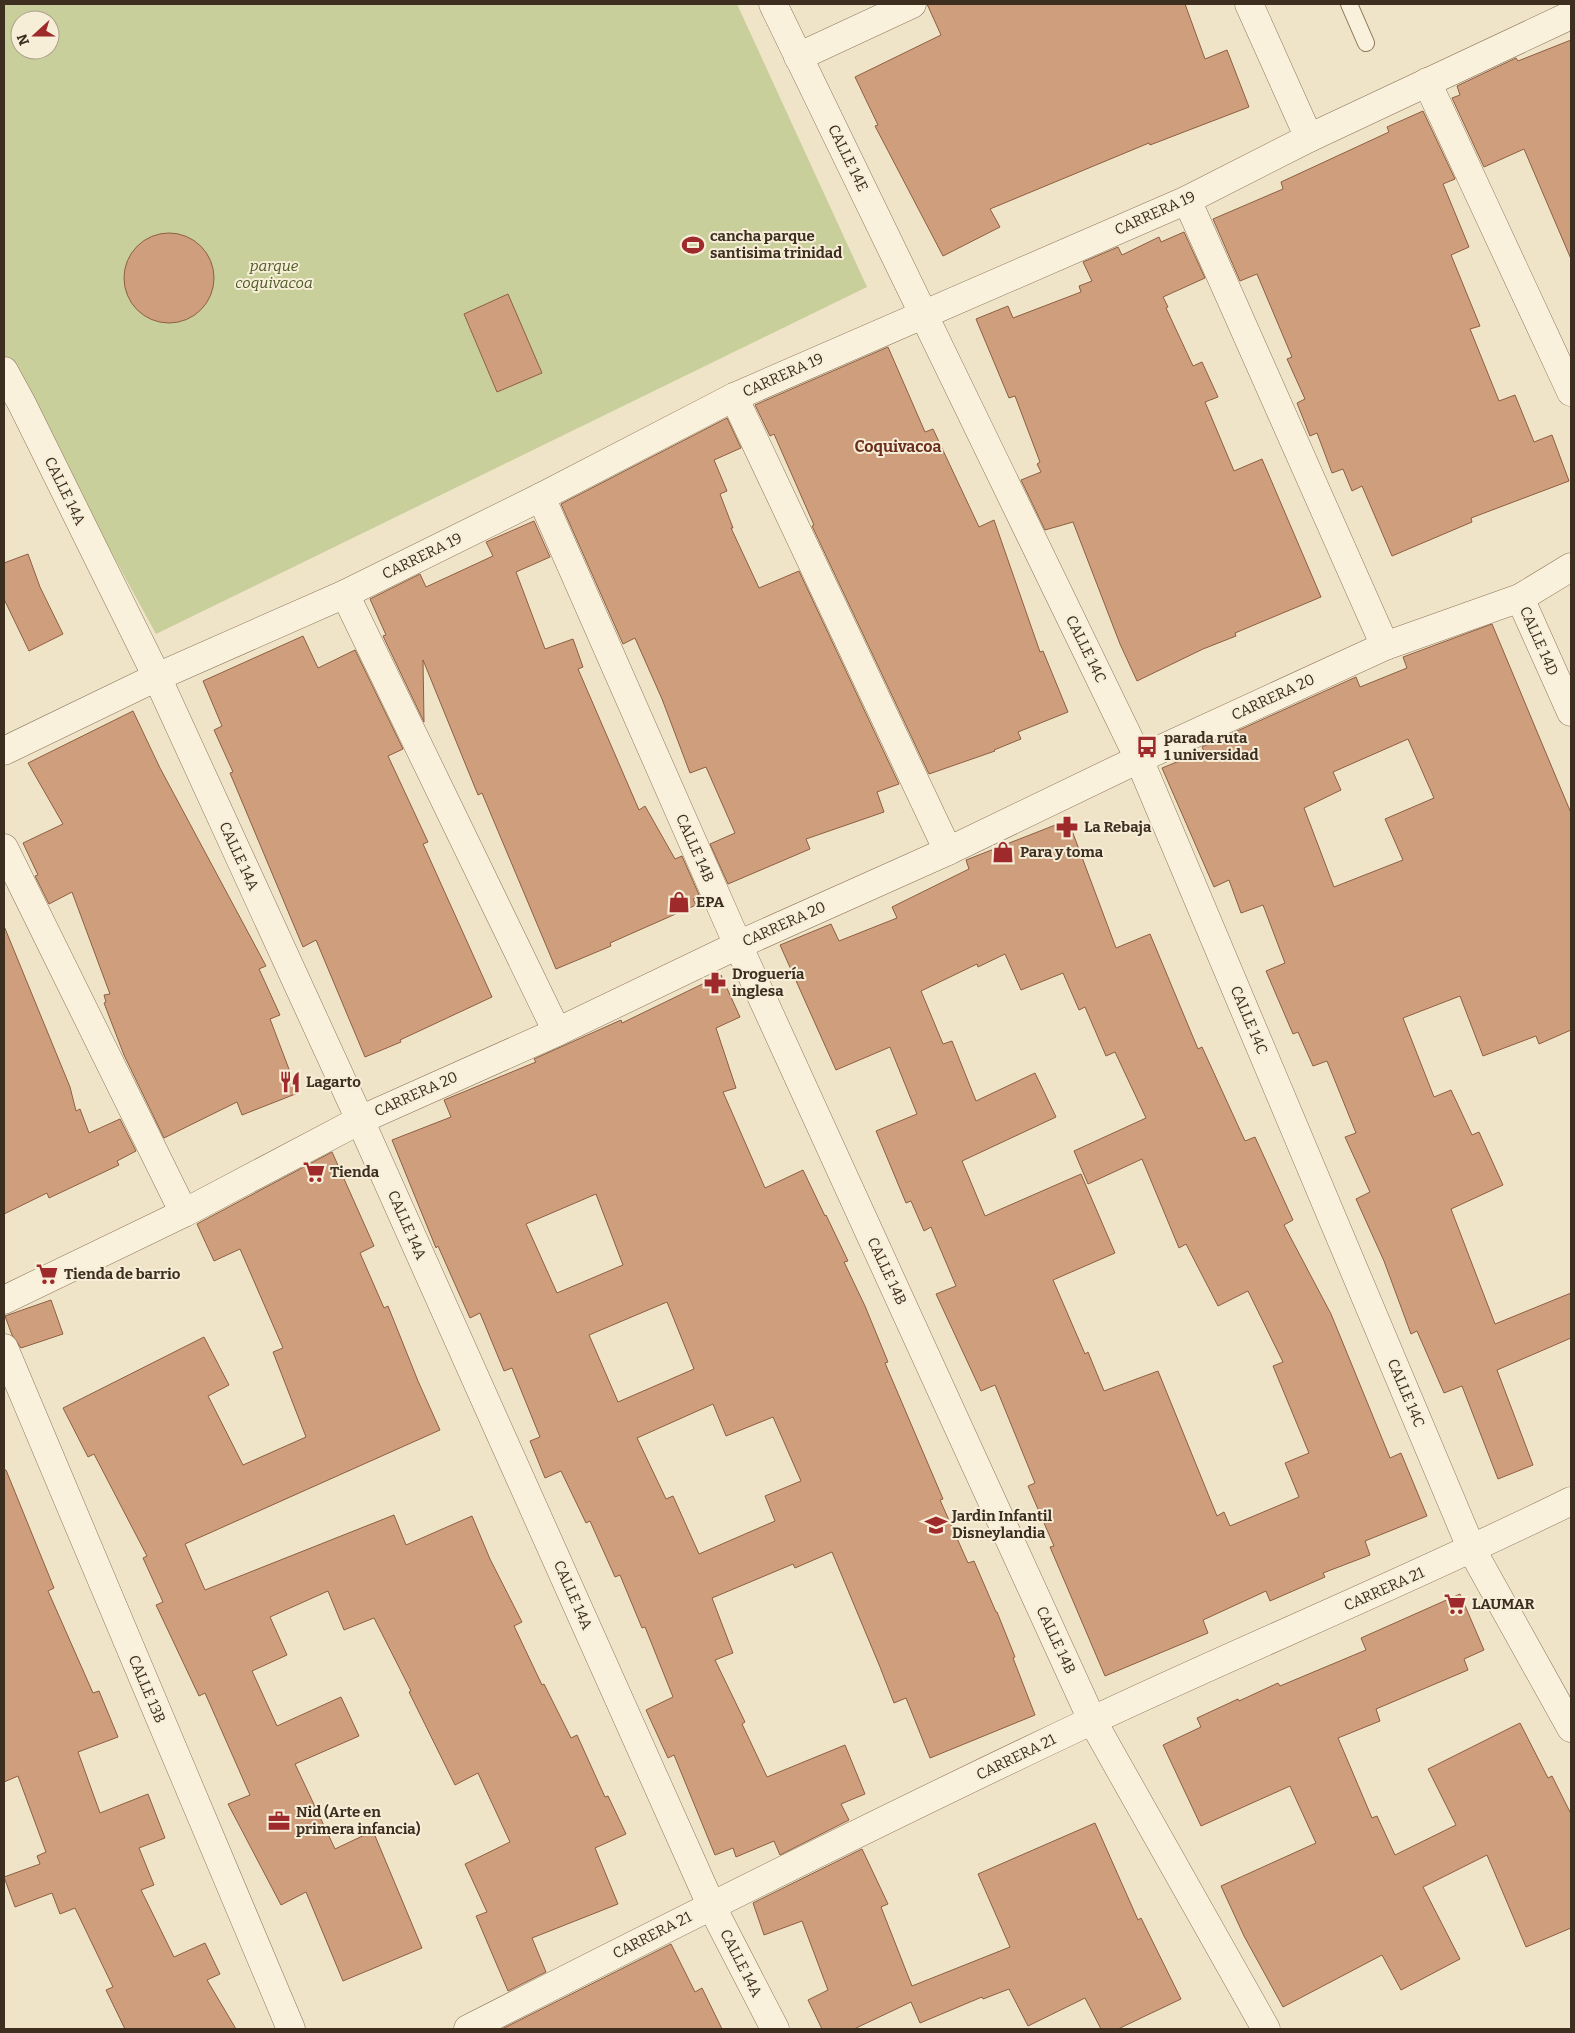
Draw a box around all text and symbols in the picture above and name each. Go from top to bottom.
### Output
north arrow [10,10,60,60]
text: N [13,31,33,48]
street label: CALLE 14E [824,122,872,194]
street label: CARRERA 19 [1112,187,1198,239]
place label: cancha parque santisima trinidad [710,227,842,262]
sports icon: cancha parque santisima trinidad [680,232,706,258]
park label: parque coquivacoa [235,257,313,292]
street label: CARRERA 19 [740,349,826,401]
district label: Coquivacoa [855,437,941,456]
street label: CALLE 14A [41,454,89,528]
street label: CARRERA 19 [379,529,465,583]
street label: CALLE 14D [1516,604,1562,678]
street label: CALLE 14C [1062,612,1110,686]
street label: CARRERA 20 [1229,670,1317,724]
place label: parada ruta 1 universidad [1164,729,1259,764]
bus stop icon: parada ruta 1 universidad [1134,734,1160,760]
street label: CALLE 14B [672,811,718,885]
pharmacy icon: La Rebaja [1054,814,1080,840]
place label: La Rebaja [1084,818,1152,836]
street label: CALLE 14A [215,819,263,894]
shop icon: Para y toma [990,839,1016,865]
place label: Para y toma [1020,843,1104,861]
shop icon: EPA [666,889,692,915]
place label: EPA [696,893,724,911]
street label: CARRERA 20 [739,898,829,950]
place label: Droguería inglesa [732,965,805,1000]
pharmacy icon: Droguería inglesa [702,970,728,996]
street label: CALLE 14C [1226,983,1272,1057]
street label: CARRERA 20 [371,1068,461,1120]
restaurant icon: Lagarto [277,1069,303,1095]
place label: Lagarto [306,1073,361,1091]
supermarket icon: Tienda [301,1159,327,1185]
place label: Tienda [330,1163,380,1181]
street label: CALLE 14A [384,1188,430,1263]
street label: CALLE 14B [863,1234,911,1308]
supermarket icon: Tienda de barrio [34,1261,60,1287]
place label: Tienda de barrio [64,1265,181,1283]
street label: CALLE 14C [1383,1356,1429,1430]
place label: Jardin Infantil Disneylandia [951,1507,1053,1542]
school or university icon: Jardin Infantil Disneylandia [923,1512,949,1538]
street label: CALLE 14A [550,1558,596,1633]
street label: CARRERA 21 [1341,1563,1427,1615]
supermarket icon: LAUMAR [1442,1591,1468,1617]
place label: LAUMAR [1472,1595,1535,1613]
street label: CALLE 14B [1032,1603,1080,1677]
street label: CALLE 13B [125,1652,169,1726]
street label: CARRERA 21 [973,1730,1059,1784]
place label: Nid (Arte en primera infancia) [296,1803,421,1838]
office icon: Nid (Arte en primera infancia) [266,1808,292,1834]
street label: CARRERA 21 [610,1907,694,1963]
street label: CALLE 14A [716,1926,766,2000]

